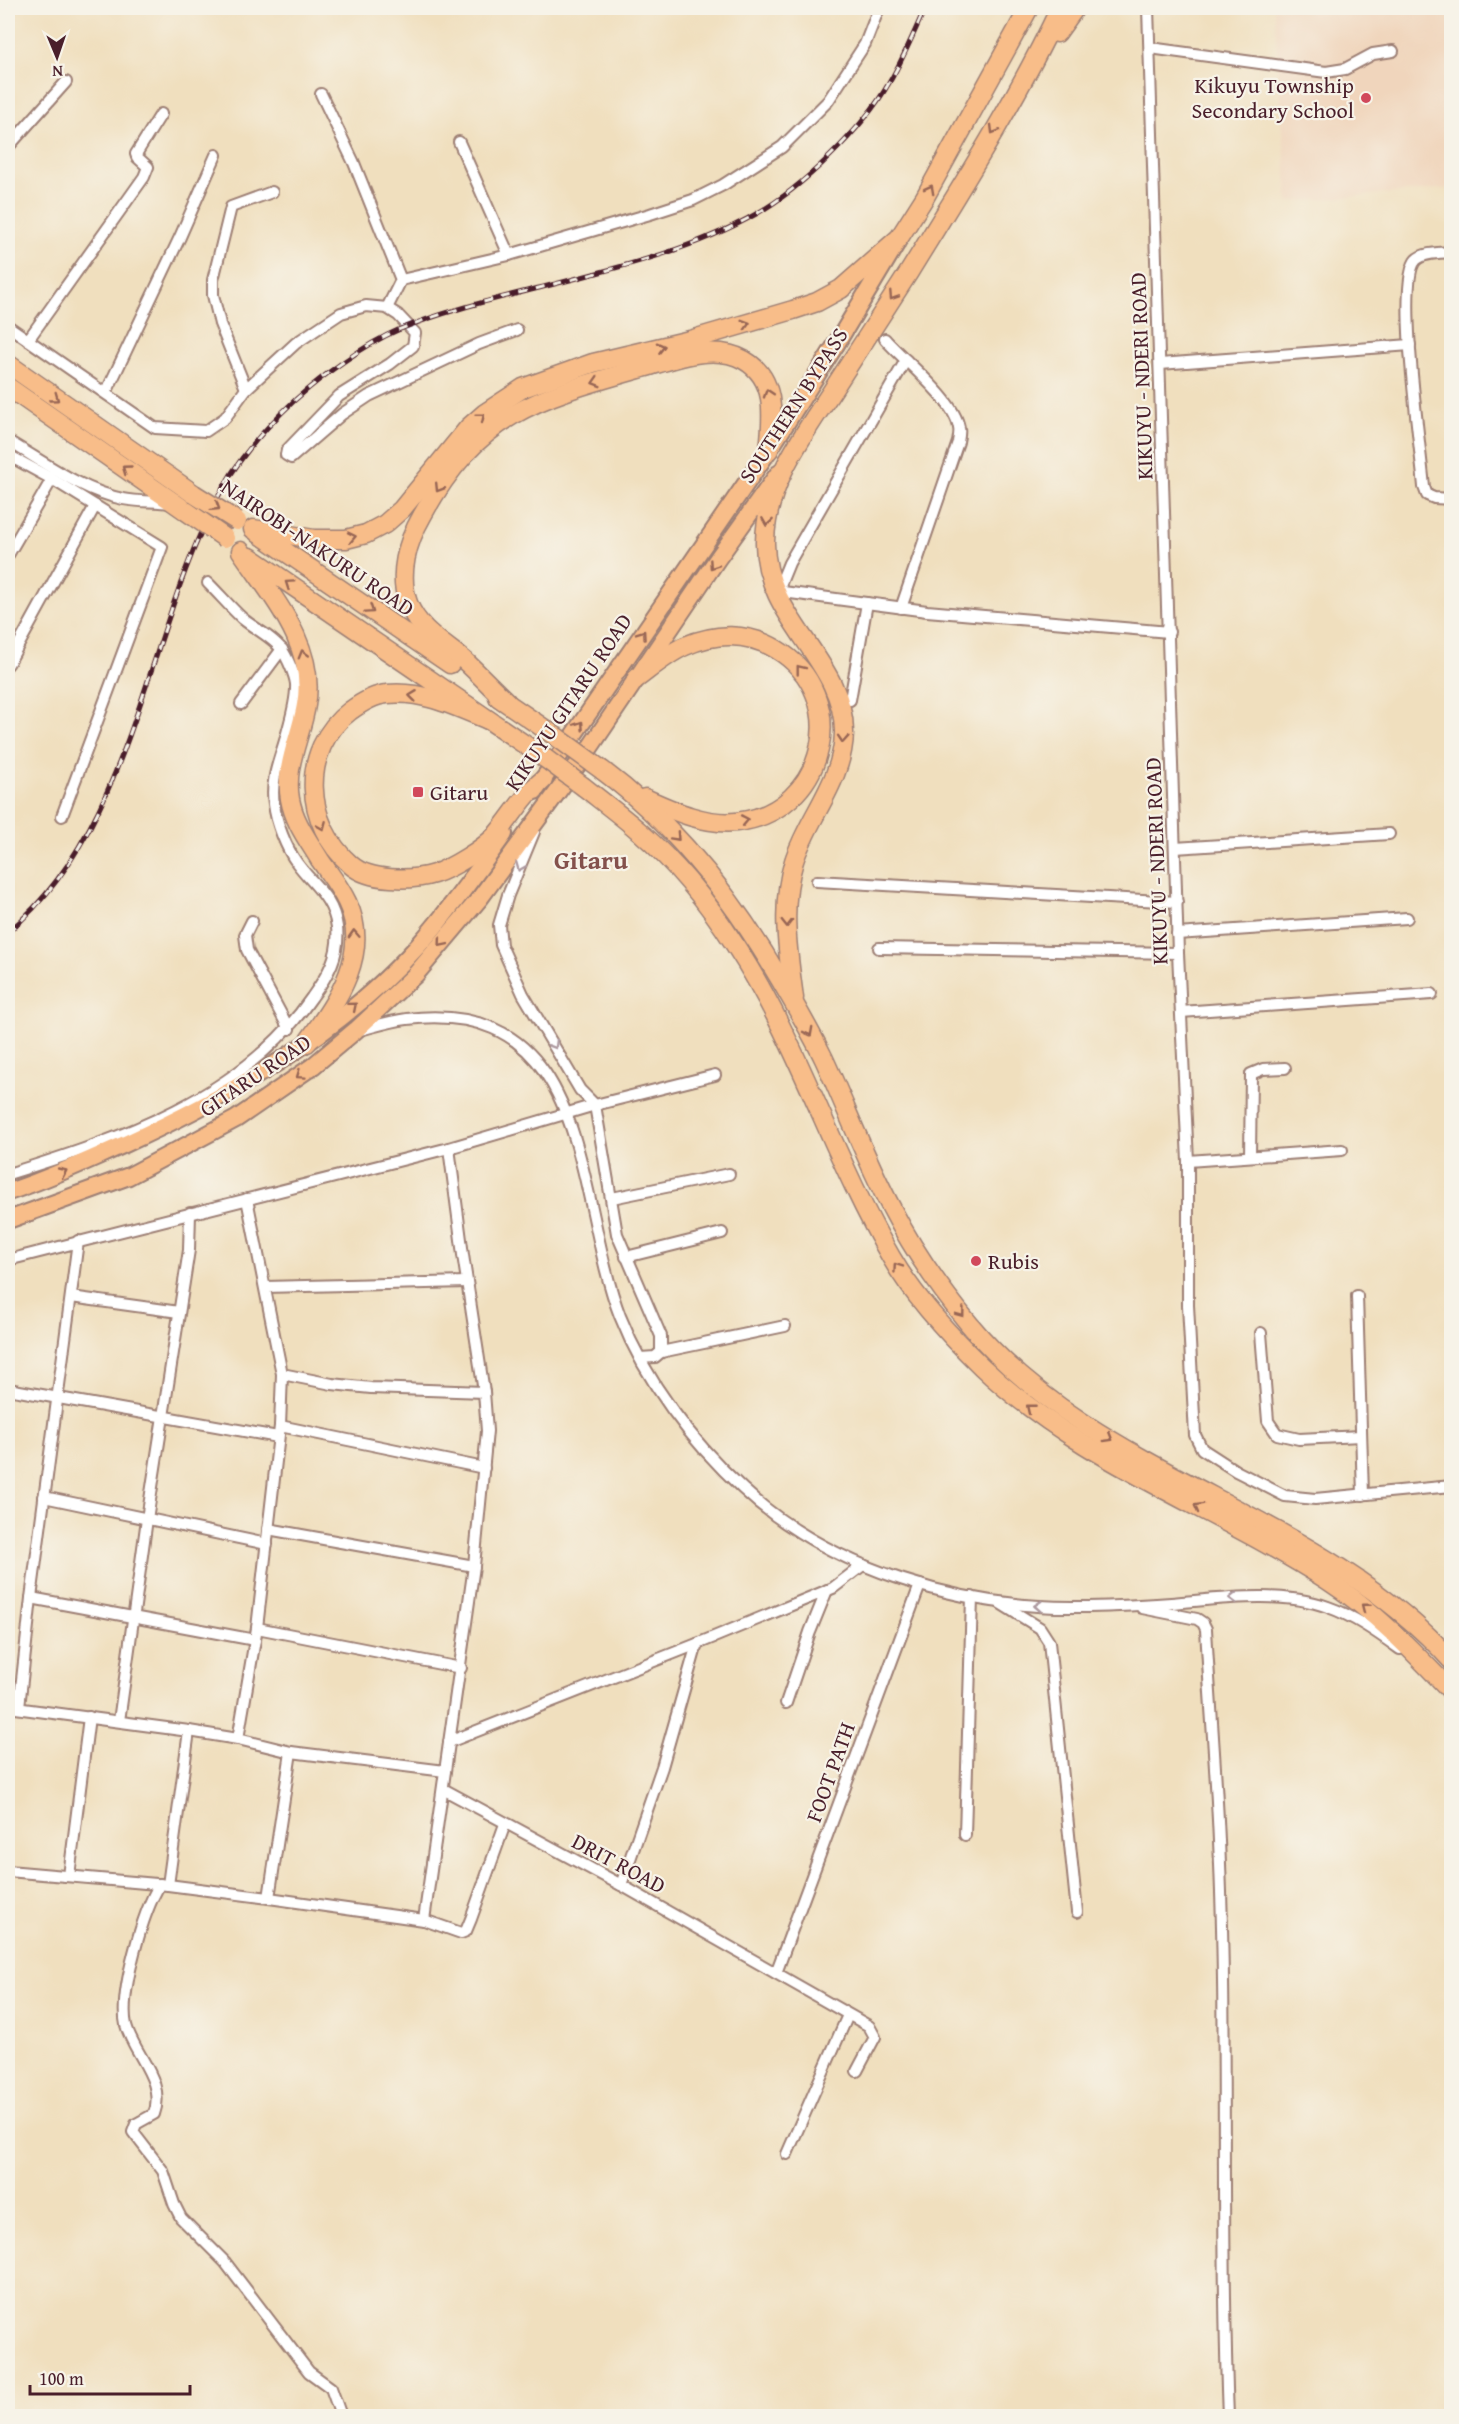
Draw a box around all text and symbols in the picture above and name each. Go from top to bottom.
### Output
north arrow [27,27,87,87]
text: N [51,60,63,84]
place label: Kikuyu Township Secondary School [1191,69,1354,126]
marker: Kikuyu Township Secondary School [1359,91,1373,105]
one-way arrow [990,124,1002,134]
one-way arrow [923,184,934,195]
street label: KIKUYU - NDERI ROAD [1121,272,1161,480]
one-way arrow [888,290,900,300]
one-way arrow [740,319,751,331]
street label: SOUTHERN BYPASS [731,321,855,489]
one-way arrow [656,342,666,355]
one-way arrow [591,375,602,387]
one-way arrow [763,388,775,399]
one-way arrow [48,391,59,402]
one-way arrow [474,413,485,424]
one-way arrow [121,465,132,476]
street label: NAIROBI-NAKURU ROAD [215,470,421,624]
one-way arrow [434,482,446,492]
one-way arrow [210,500,220,512]
one-way arrow [761,517,774,527]
one-way arrow [347,531,357,544]
one-way arrow [709,558,720,569]
one-way arrow [285,580,296,591]
one-way arrow [363,603,374,614]
street label: KIKUYU GITARU ROAD [497,607,639,797]
one-way arrow [635,630,646,641]
one-way arrow [298,649,310,660]
one-way arrow [796,665,807,676]
one-way arrow [408,690,417,702]
one-way arrow [573,720,584,731]
one-way arrow [837,735,850,744]
street label: KIKUYU - NDERI ROAD [1136,757,1176,965]
place label: Gitaru [430,776,488,808]
marker: Gitaru [411,785,425,799]
one-way arrow [741,815,750,827]
one-way arrow [315,819,327,830]
one-way arrow [669,830,680,840]
district label: Gitaru [554,840,628,879]
one-way arrow [515,861,527,872]
one-way arrow [781,918,793,927]
one-way arrow [347,930,360,939]
one-way arrow [439,936,450,947]
one-way arrow [346,1003,357,1014]
one-way arrow [802,1025,813,1036]
street label: GITARU ROAD [193,1026,317,1124]
one-way arrow [546,1039,558,1049]
one-way arrow [296,1068,307,1079]
one-way arrow [56,1168,67,1180]
place label: Rubis [988,1245,1039,1277]
marker: Rubis [969,1254,983,1268]
one-way arrow [893,1262,904,1273]
one-way arrow [954,1306,965,1317]
one-way arrow [1026,1404,1037,1415]
one-way arrow [1103,1431,1113,1443]
one-way arrow [1194,1503,1205,1514]
one-way arrow [1228,1592,1237,1604]
one-way arrow [1034,1600,1043,1613]
one-way arrow [1361,1604,1372,1615]
street label: FOOT PATH [797,1717,863,1827]
street label: DRIT ROAD [566,1825,672,1901]
scale bar [30,2358,190,2396]
text: 100 m [39,2365,84,2392]

